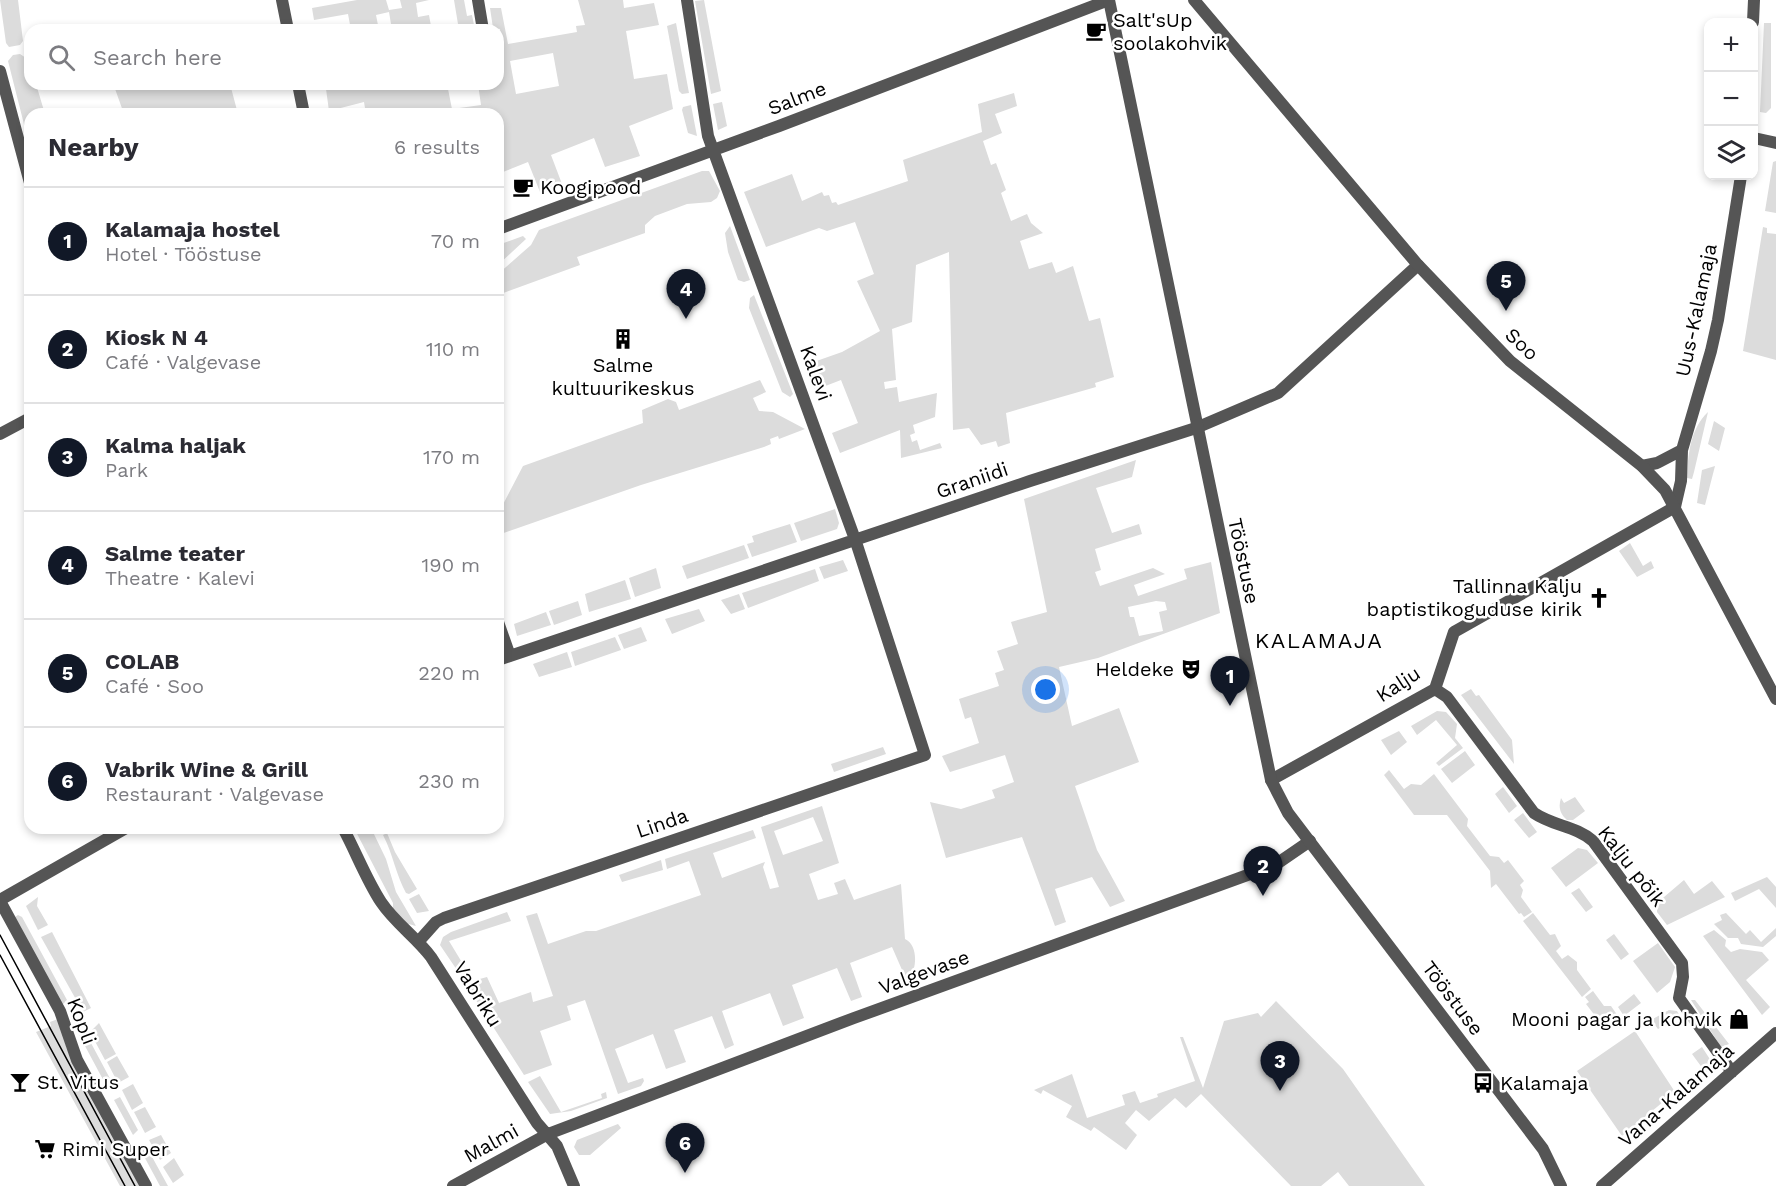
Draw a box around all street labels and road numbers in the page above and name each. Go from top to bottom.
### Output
street label: Salme [764,76,830,120]
street label: Uus-Kalamaja [1670,241,1722,379]
street label: Soo [1500,323,1544,365]
street label: Kalevi [795,342,837,404]
street label: Graniidi [933,457,1011,503]
street label: Tööstuse [1223,516,1265,606]
street label: Kalju [1371,661,1425,707]
street label: Linda [633,803,691,843]
street label: Kalju põik [1593,821,1671,911]
street label: Valgevase [875,945,973,999]
street label: Tööstuse [1417,956,1489,1040]
street label: Vabriku [449,957,507,1031]
street label: Kopli [62,994,102,1048]
street label: Vana-Kalamaja [1613,1038,1739,1152]
street label: Malmi [459,1118,523,1168]

